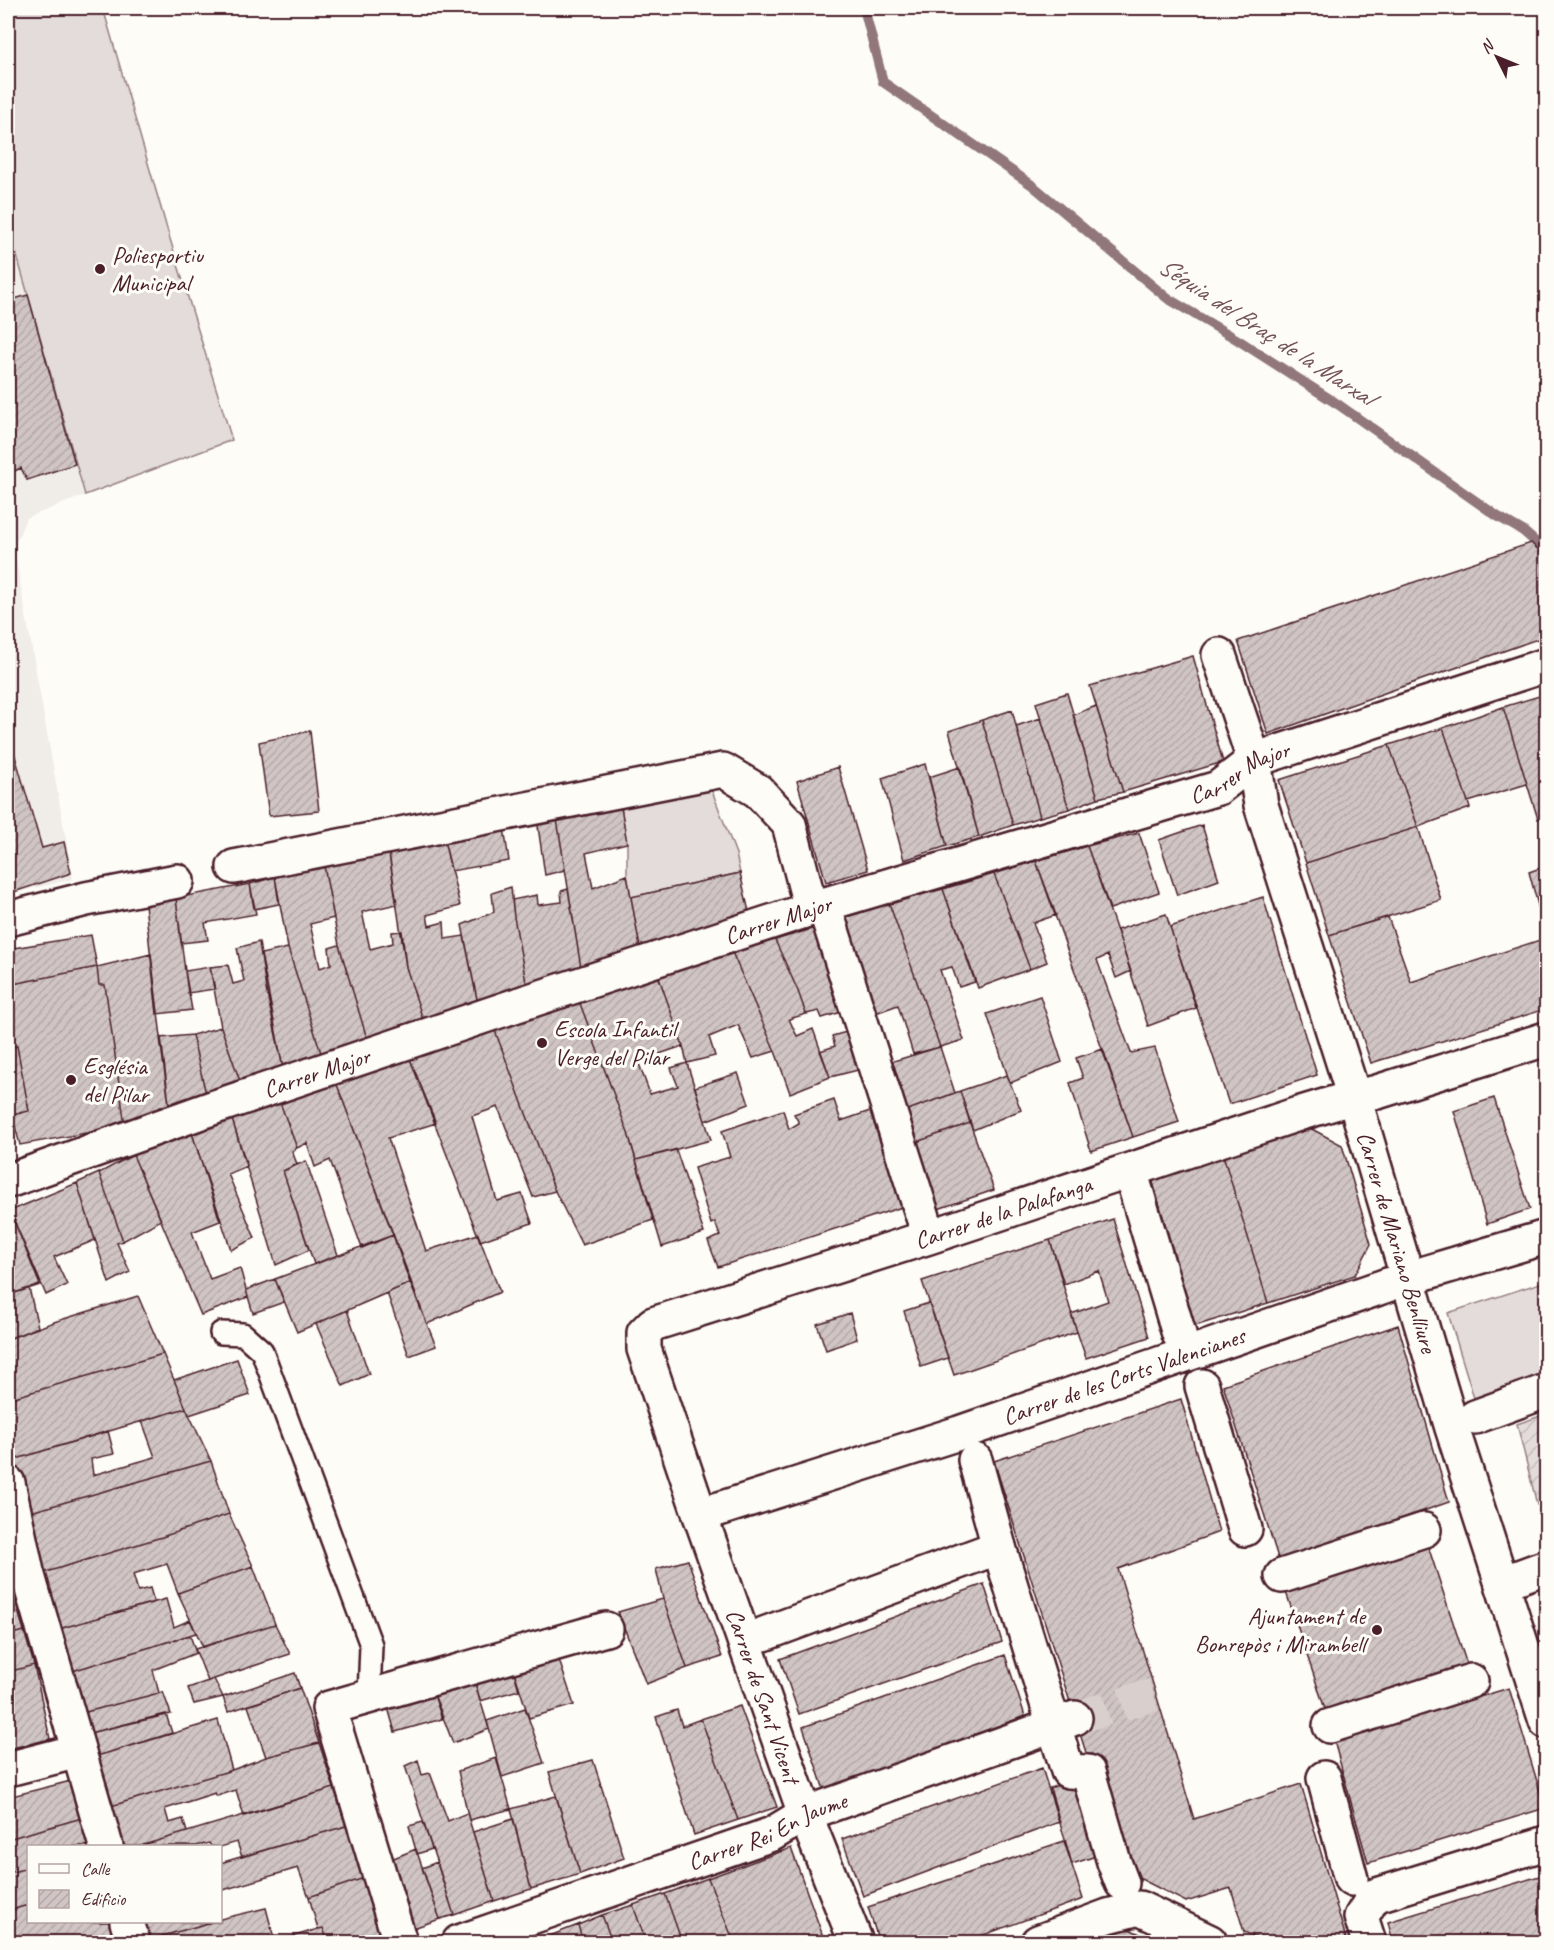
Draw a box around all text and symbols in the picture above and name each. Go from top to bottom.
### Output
north arrow [1467,27,1527,87]
text: N [1476,35,1500,58]
place label: Poliesportiu Municipal [112,240,205,298]
water label: Séquia del Braç de la Marxal [1152,249,1387,418]
marker: Poliesportiu Municipal [93,262,107,276]
street label: Carrer Major [1186,734,1295,811]
street label: Carrer Major [721,888,837,951]
place label: Escola Infantil Verge del Pilar [554,1014,680,1072]
marker: Escola Infantil Verge del Pilar [535,1036,549,1050]
street label: Carrer Major [259,1040,376,1105]
place label: Església del Pilar [83,1051,151,1109]
marker: Església del Pilar [64,1073,78,1087]
street label: Carrer de Mariano Benlliure [1350,1128,1445,1358]
street label: Carrer de la Palafanga [911,1168,1097,1256]
street label: Carrer de les Corts Valencianes [999,1320,1251,1432]
place label: Ajuntament de Bonrepòs i Mirambell [1195,1601,1369,1659]
street label: Carrer de Sant Vicent [719,1605,808,1790]
marker: Ajuntament de Bonrepòs i Mirambell [1370,1623,1384,1637]
street label: Carrer Rei En Jaume [684,1785,853,1877]
legend [27,1845,222,1923]
text: Calle [81,1858,110,1880]
text: Edificio [81,1888,127,1910]

